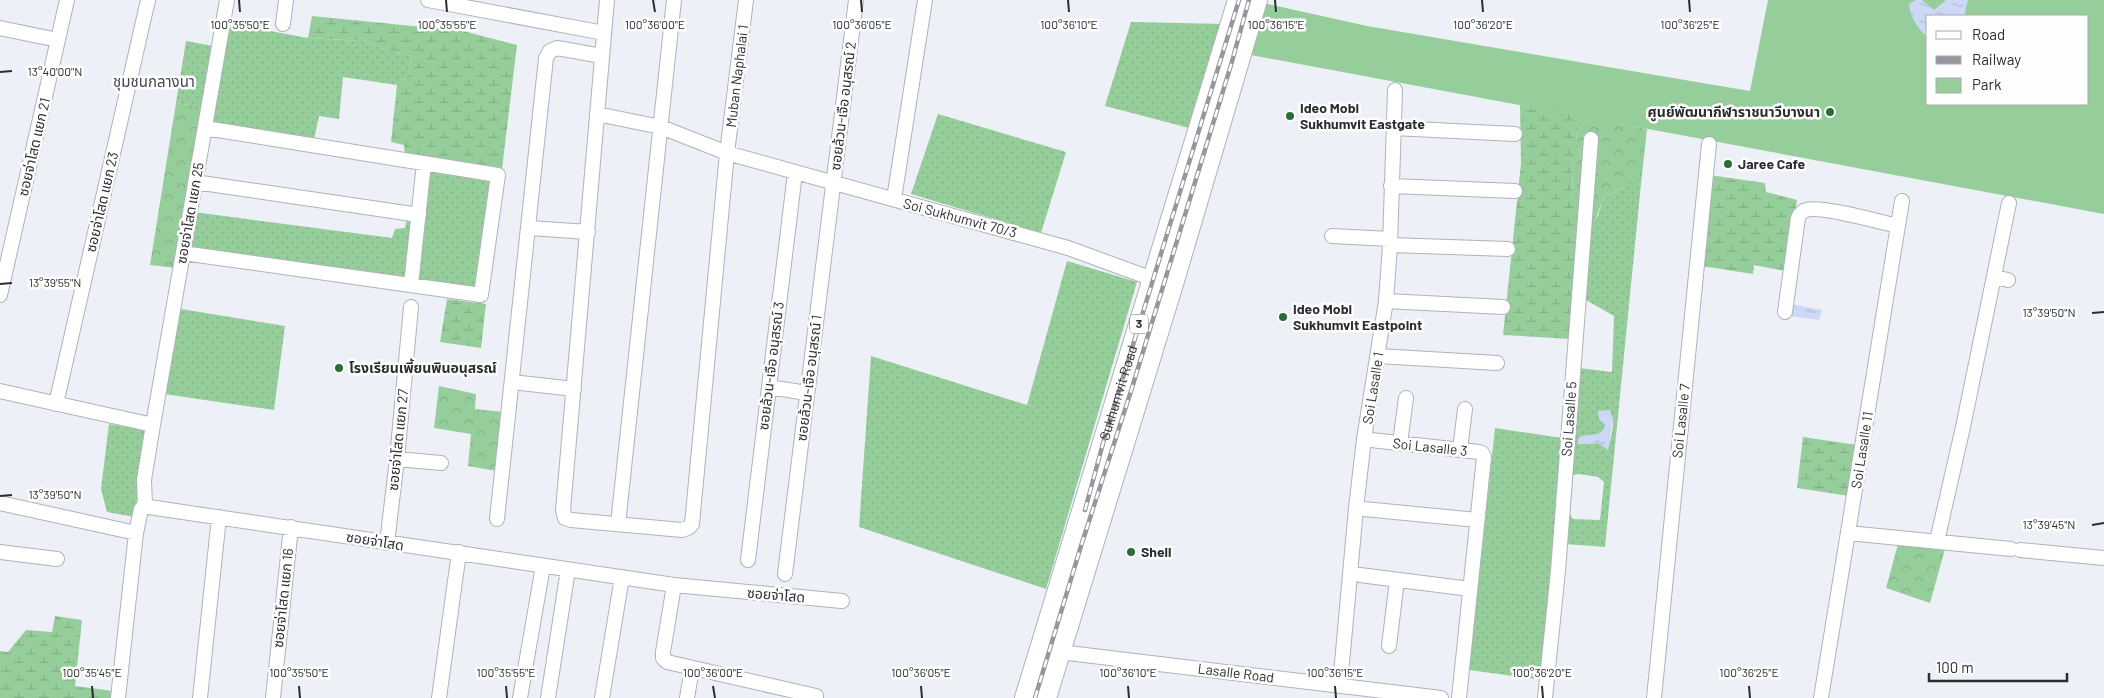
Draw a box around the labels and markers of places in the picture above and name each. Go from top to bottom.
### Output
place label: Ideo Mobi Sukhumvit Eastgate [1300,99,1425,132]
place label: ศูนย์พัฒนากีฬาราชนาวีบางนา [1648,103,1820,122]
marker: ศูนย์พัฒนากีฬาราชนาวีบางนา [1824,106,1836,118]
marker: Ideo Mobi Sukhumvit Eastgate [1284,110,1296,122]
place label: Jaree Cafe [1738,155,1806,172]
marker: Jaree Cafe [1722,158,1734,170]
place label: Ideo Mobi Sukhumvit Eastpoint [1293,300,1422,333]
marker: Ideo Mobi Sukhumvit Eastpoint [1277,311,1289,323]
place label: โรงเรียนเพี้ยนพินอนุสรณ์ [349,358,497,377]
marker: โรงเรียนเพี้ยนพินอนุสรณ์ [333,362,345,374]
place label: Shell [1141,543,1171,560]
marker: Shell [1125,546,1137,558]

